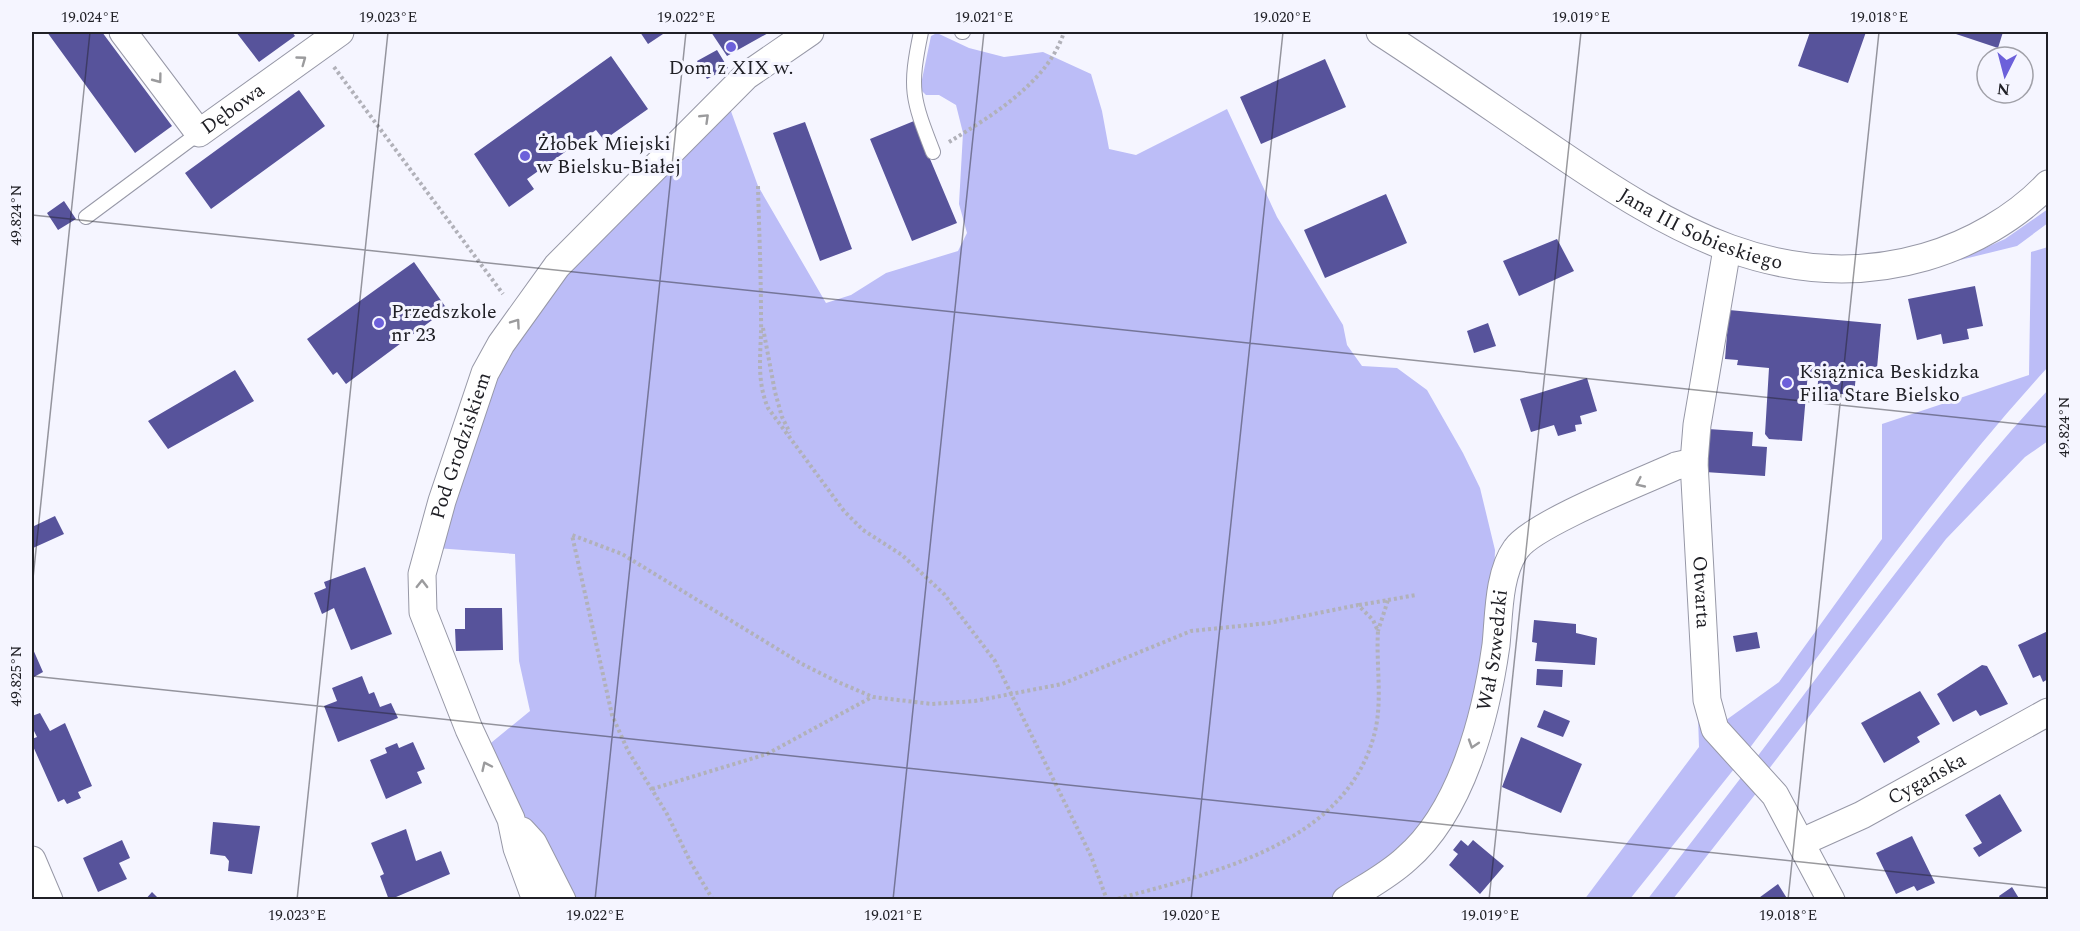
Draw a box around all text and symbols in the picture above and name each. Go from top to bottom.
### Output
text: 19.024°E [61,6,119,29]
text: 19.023°E [359,6,417,29]
text: 19.022°E [657,6,715,29]
text: 19.021°E [955,6,1013,29]
text: 19.020°E [1253,6,1311,29]
text: 19.019°E [1552,6,1610,29]
text: 19.018°E [1850,6,1908,29]
marker: Dom z XIX w. [724,40,738,54]
north arrow [1975,45,2035,105]
place label: Dom z XIX w. [669,53,794,83]
one-way arrow [295,56,306,67]
one-way arrow [150,72,161,83]
street label: Dębowa [195,75,271,142]
text: N [1996,76,2011,102]
one-way arrow [697,115,708,126]
place label: Żłobek Miejski w Bielsku-Białej [536,129,681,182]
marker: Żłobek Miejski w Bielsku-Białej [518,149,532,163]
street label: Jana III Sobieskiego [1612,180,1785,278]
text: 49.824°N [5,185,28,245]
place label: Przedszkole nr 23 [391,297,497,350]
marker: Przedszkole nr 23 [372,316,386,330]
one-way arrow [509,319,520,330]
place label: Książnica Beskidzka Filia Stare Bielsko [1799,357,1979,410]
street label: Pod Grodziskiem [423,368,499,523]
marker: Książnica Beskidzka Filia Stare Bielsko [1780,376,1794,390]
text: 49.824°N [2053,397,2076,457]
one-way arrow [1635,476,1646,488]
street label: Otwarta [1684,555,1718,630]
one-way arrow [415,579,428,588]
street label: Wał Szwedzki [1469,587,1516,714]
text: 49.825°N [5,646,28,706]
one-way arrow [1468,738,1481,749]
street label: Cygańska [1882,745,1972,813]
one-way arrow [481,761,493,772]
text: 19.023°E [268,904,326,927]
text: 19.022°E [566,904,624,927]
text: 19.021°E [864,904,922,927]
text: 19.020°E [1162,904,1220,927]
text: 19.019°E [1461,904,1519,927]
text: 19.018°E [1759,904,1817,927]

